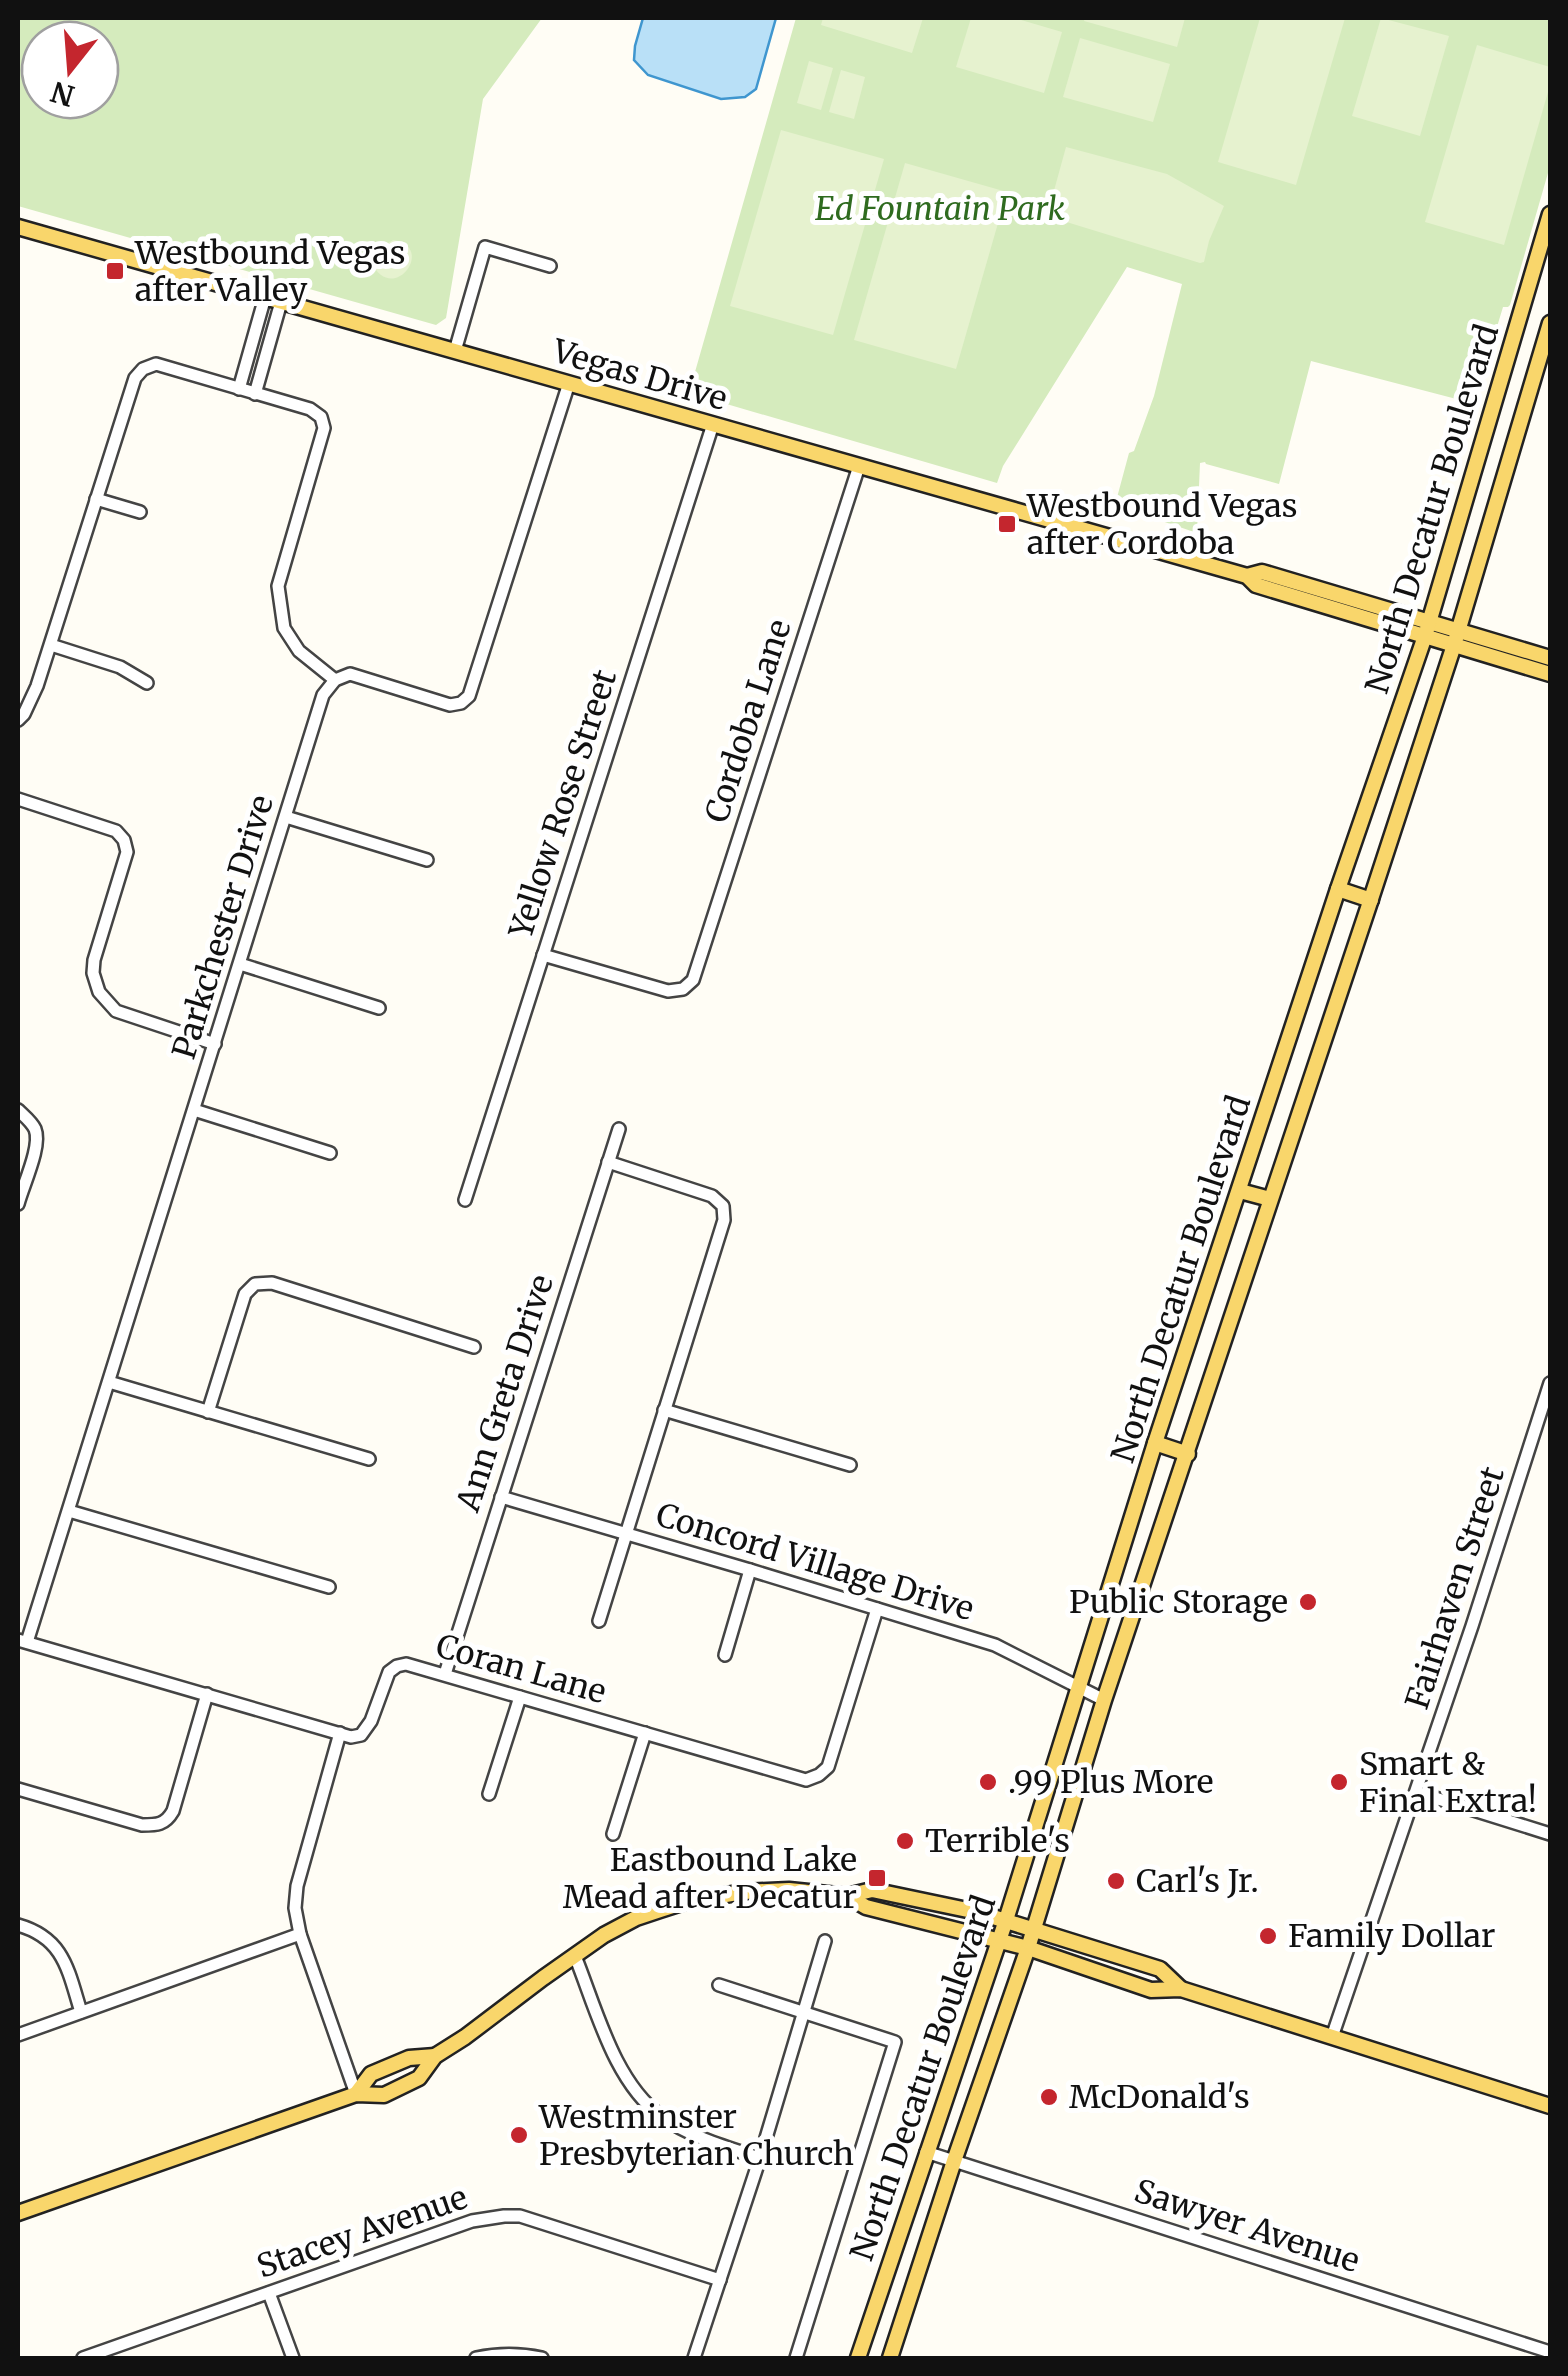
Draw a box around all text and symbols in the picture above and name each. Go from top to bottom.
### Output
north arrow [20,20,120,120]
text: N [47,73,79,114]
park label: Ed Fountain Park [815,189,1065,229]
place label: Westbound Vegas after Valley [134,233,406,310]
marker: Westbound Vegas after Valley [104,260,126,282]
street label: North Decatur Boulevard [1357,320,1507,698]
street label: Vegas Drive [547,331,732,419]
place label: Westbound Vegas after Cordoba [1026,486,1298,563]
marker: Westbound Vegas after Cordoba [996,513,1018,535]
street label: Cordoba Lane [696,615,800,827]
street label: Yellow Rose Street [500,664,625,944]
street label: Parkchester Drive [164,790,282,1064]
street label: North Decatur Boulevard [1103,1090,1259,1468]
street label: Ann Greta Drive [448,1270,562,1517]
street label: Fairhaven Street [1397,1461,1513,1714]
street label: Concord Village Drive [651,1495,979,1629]
place label: Public Storage [1069,1582,1288,1622]
marker: Public Storage [1297,1591,1319,1613]
street label: Coran Lane [431,1626,611,1712]
place label: Smart & Final Extra! [1359,1744,1537,1821]
place label: .99 Plus More [1008,1762,1213,1802]
marker: .99 Plus More [977,1771,999,1793]
marker: Smart & Final Extra! [1328,1771,1350,1793]
place label: Terrible's [925,1821,1070,1861]
marker: Terrible's [894,1830,916,1852]
place label: Eastbound Lake Mead after Decatur [563,1840,857,1917]
place label: Carl's Jr. [1136,1861,1259,1901]
marker: Eastbound Lake Mead after Decatur [866,1867,888,1889]
marker: Carl's Jr. [1105,1870,1127,1892]
street label: North Decatur Boulevard [842,1890,1004,2266]
place label: Family Dollar [1288,1916,1495,1956]
marker: Family Dollar [1257,1925,1279,1947]
place label: McDonald's [1069,2077,1250,2117]
marker: McDonald's [1038,2086,1060,2108]
place label: Westminster Presbyterian Church [538,2097,854,2174]
marker: Westminster Presbyterian Church [508,2124,530,2146]
street label: Sawyer Avenue [1129,2171,1365,2281]
street label: Stacey Avenue [252,2177,472,2287]

